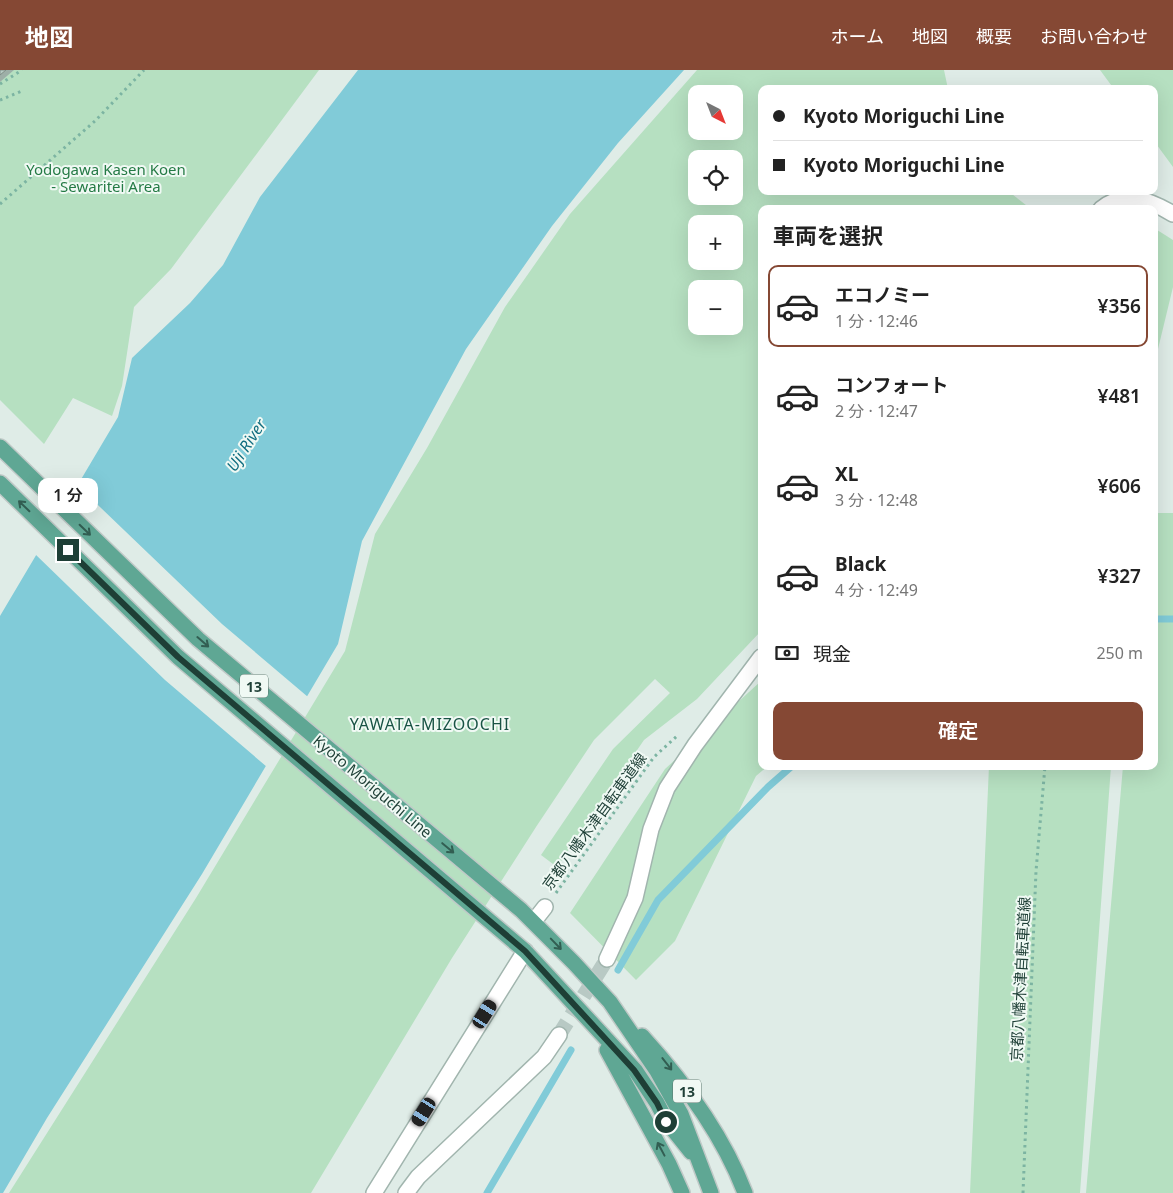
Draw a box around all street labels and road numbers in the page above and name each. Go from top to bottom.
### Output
road number: 13 [240,674,268,698]
street label: Kyoto Moriguchi Line [309,730,437,842]
street label: 京都八幡木津自転車道線 [537,748,651,894]
street label: 京都八幡木津自転車道線 [1006,896,1034,1062]
road number: 13 [673,1079,701,1102]

